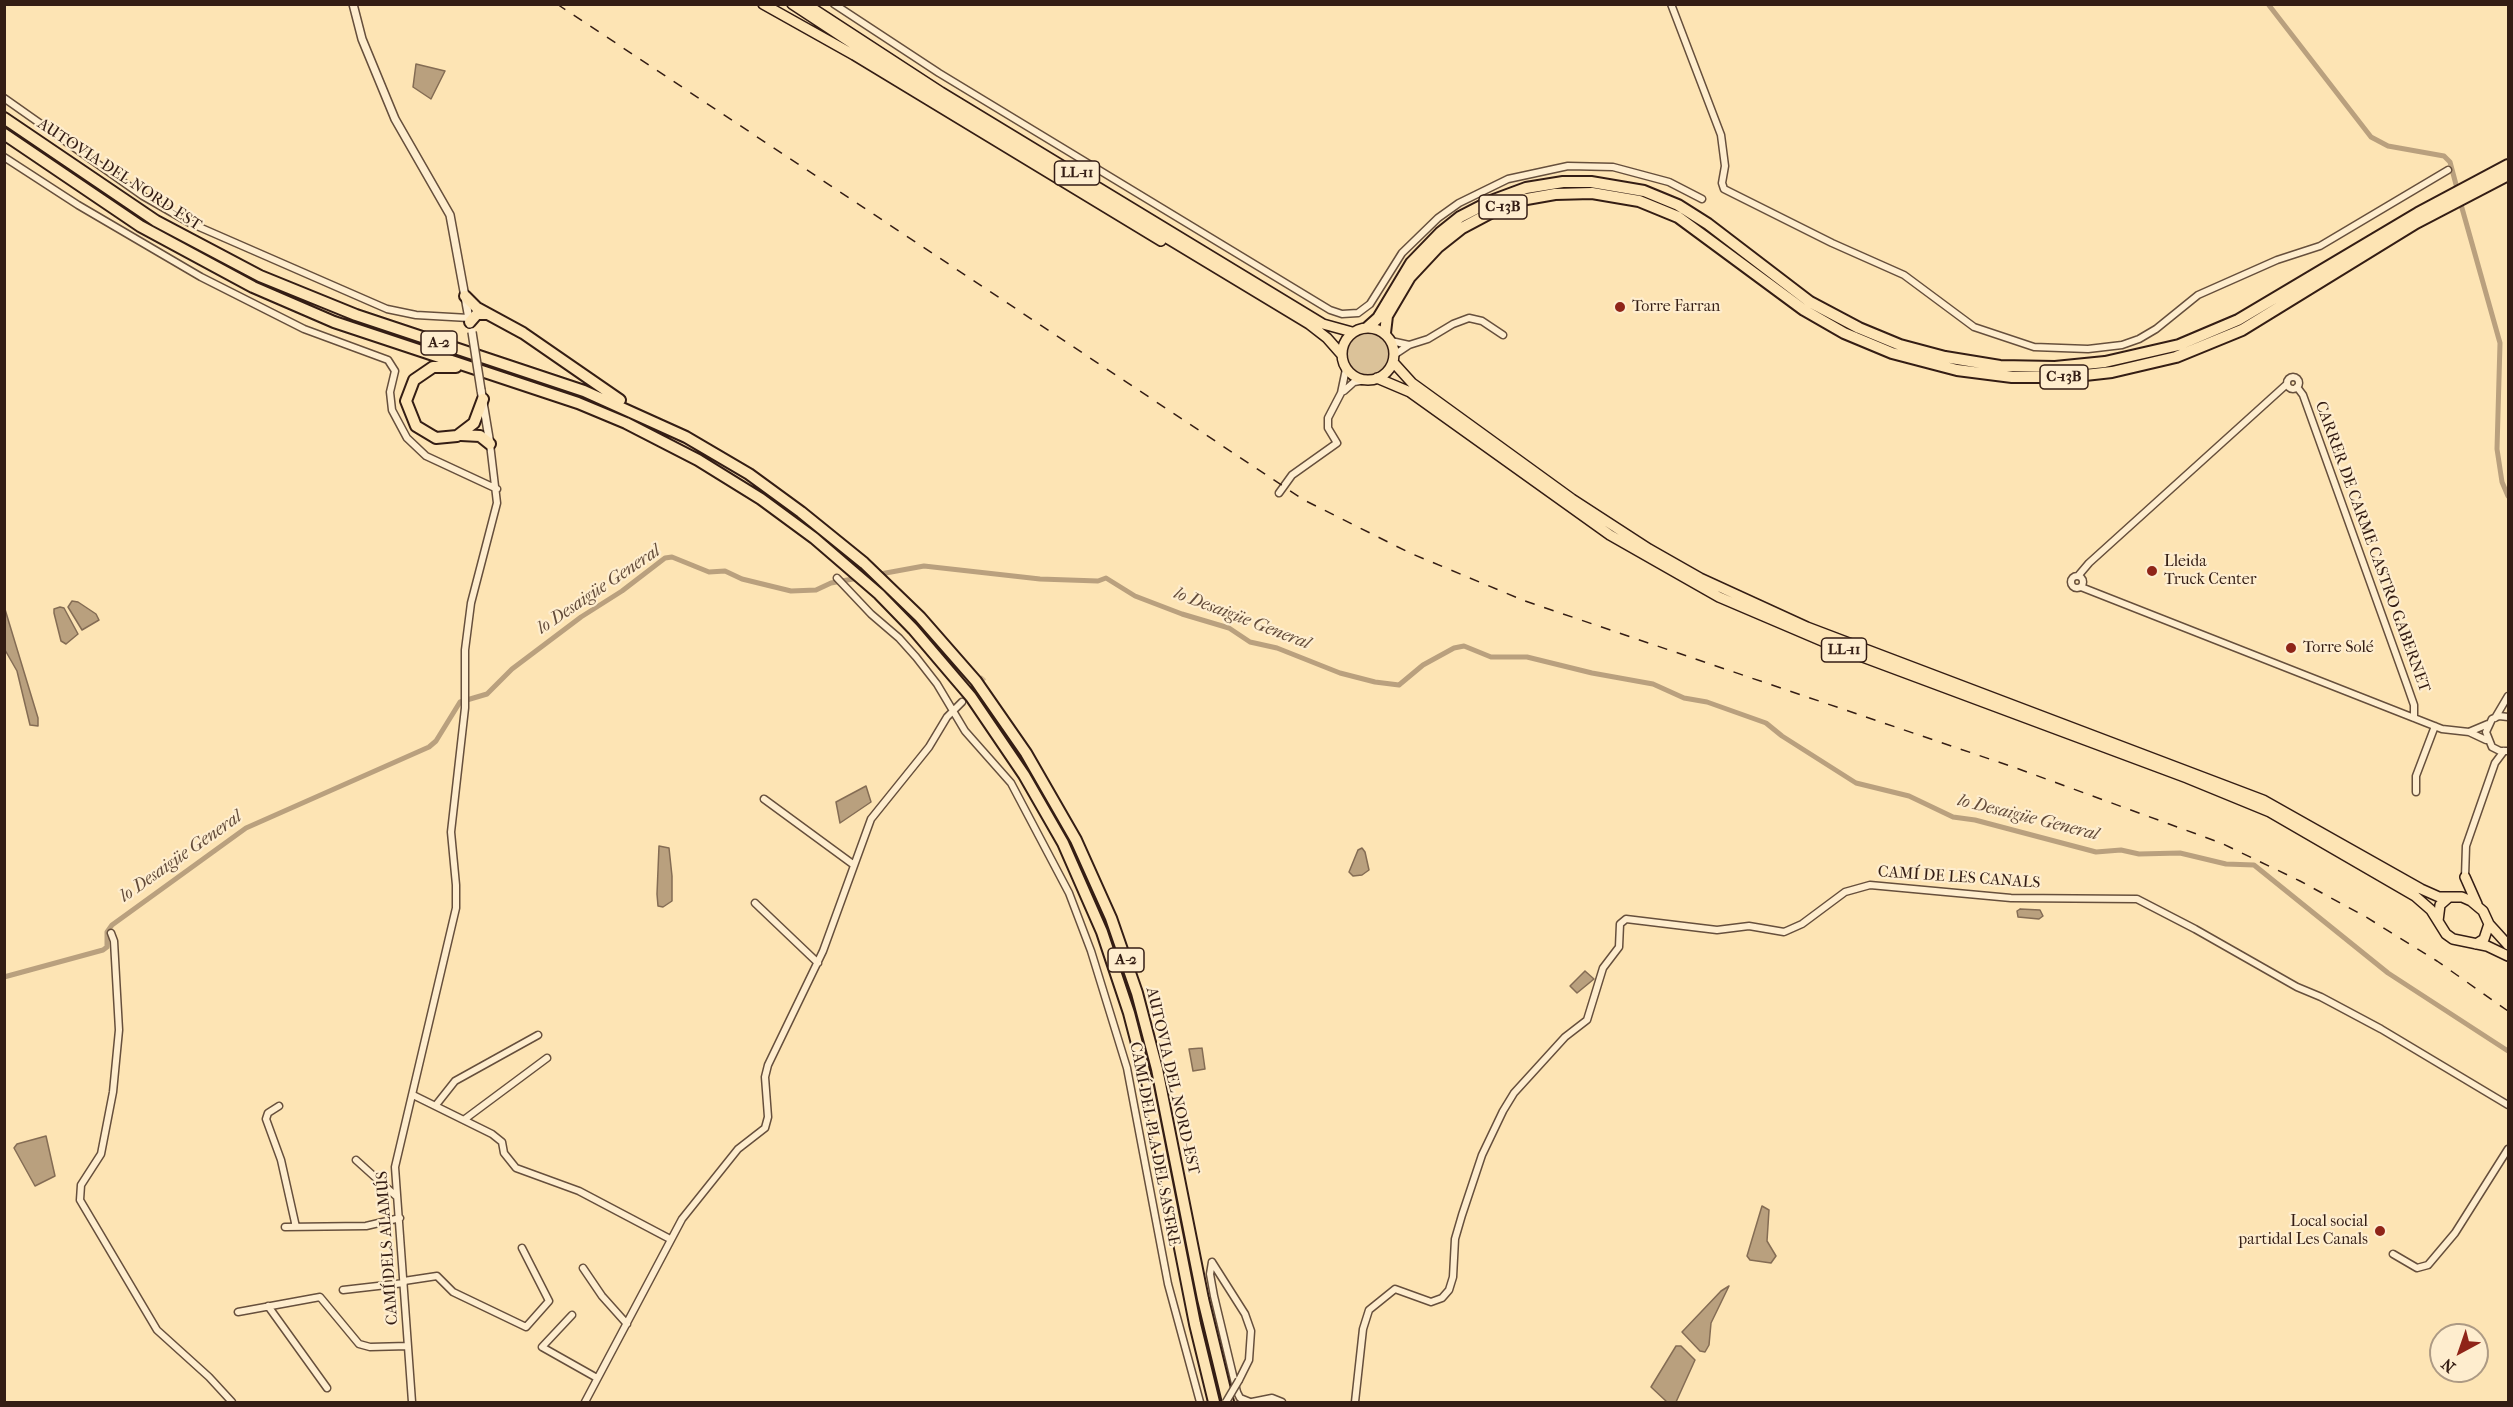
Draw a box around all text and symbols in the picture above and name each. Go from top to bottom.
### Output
street label: AUTOVIA DEL NORD-EST [33,115,205,235]
road number: LL-11 [1054,161,1100,185]
road number: C-13B [1479,195,1527,219]
place label: Torre Farran [1632,297,1720,317]
marker: Torre Farran [1613,300,1627,314]
road number: A-2 [421,331,457,355]
road number: C-13B [2040,365,2088,389]
street label: CARRER DE CARME CASTRO GABERNET [2310,399,2434,695]
water label: lo Desaigüe General [533,541,665,639]
place label: Lleida Truck Center [2164,552,2257,590]
marker: Lleida Truck Center [2145,564,2159,578]
water label: lo Desaigüe General [1171,583,1313,655]
road number: LL-11 [1822,638,1866,662]
place label: Torre Solé [2303,638,2374,658]
marker: Torre Solé [2284,641,2298,655]
water label: lo Desaigüe General [1956,790,2100,846]
water label: lo Desaigüe General [116,807,246,907]
street label: CAMÍ DE LES CANALS [1877,863,2041,893]
road number: A-2 [1108,948,1144,972]
street label: AUTOVIA DEL NORD-EST [1141,985,1203,1177]
street label: CAMÍ DEL PLA DEL SASTRE [1125,1040,1183,1248]
street label: CAMÍ DELS ALAMÚS [373,1170,403,1326]
place label: Local social partidal Les Canals [2239,1212,2368,1250]
marker: Local social partidal Les Canals [2373,1224,2387,1238]
north arrow [2429,1323,2489,1383]
text: N [2438,1354,2459,1377]

